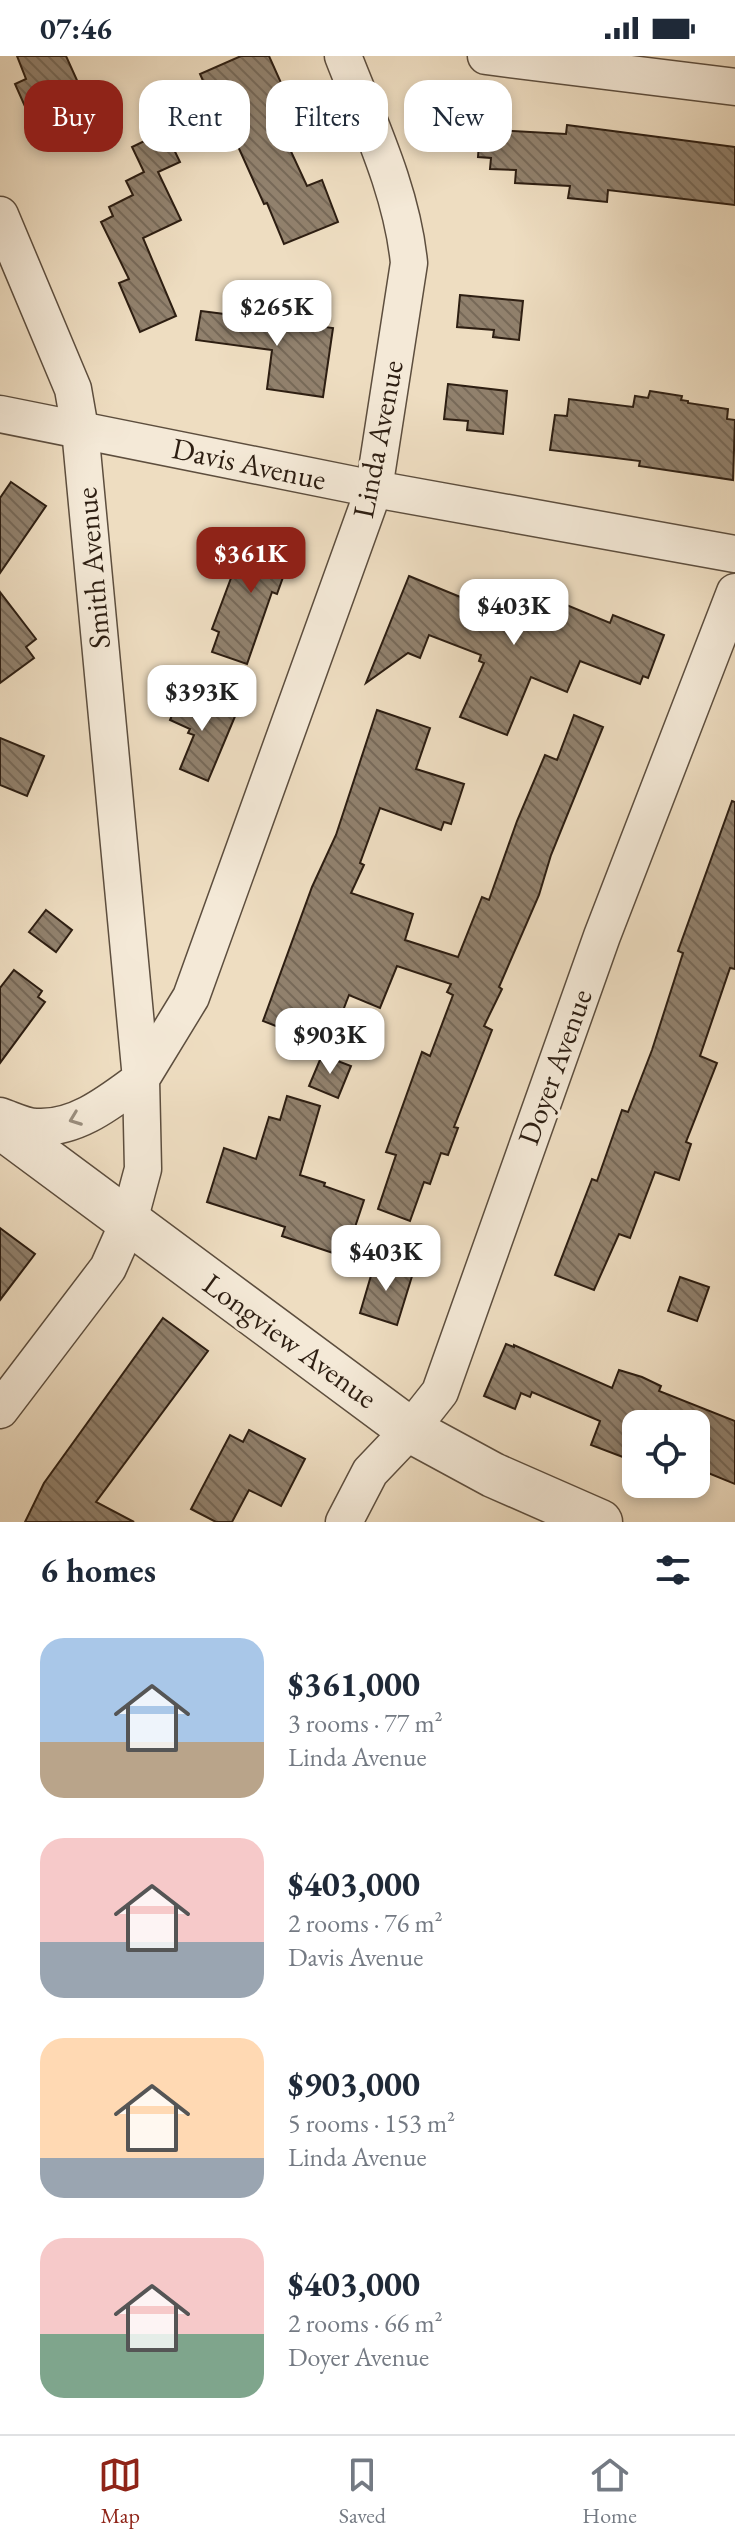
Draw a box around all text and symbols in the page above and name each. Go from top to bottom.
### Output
text: 07:46 [40,9,112,48]
chip: Buy [24,80,123,152]
chip: Rent [139,80,250,152]
chip: Filters [266,80,388,152]
chip: New [404,80,512,152]
pin: $265K [221,280,333,348]
text: $265K [240,289,314,323]
street label: Linda Avenue [343,357,412,521]
street label: Davis Avenue [169,428,330,499]
street label: Smith Avenue [66,486,119,650]
pin: $361K [195,527,307,595]
text: $361K [214,536,288,570]
pin: $403K [458,579,570,647]
text: $403K [477,588,551,622]
pin: $393K [146,665,258,733]
text: $393K [165,674,239,708]
street label: Doyer Avenue [508,984,601,1150]
pin: $903K [274,1008,386,1076]
text: $903K [293,1017,367,1051]
one-way arrow [69,1109,83,1126]
pin: $403K [330,1225,442,1293]
text: $403K [349,1234,423,1268]
street label: Longview Avenue [195,1264,385,1417]
map controls [622,1410,710,1498]
button: locate [622,1410,710,1498]
text: 6 homes [40,1548,156,1592]
icon: filters [651,1548,695,1592]
text: $361,000 [288,1662,420,1706]
icon: home [104,1670,200,1766]
text: 3 rooms · 77 m² [288,1706,443,1740]
text: Linda Avenue [288,1740,427,1774]
text: $403,000 [288,1862,420,1906]
icon: home [104,1870,200,1966]
text: 2 rooms · 76 m² [288,1906,443,1940]
text: Davis Avenue [288,1940,423,1974]
text: $903,000 [288,2062,420,2106]
icon: home [104,2070,200,2166]
text: 5 rooms · 153 m² [288,2106,455,2140]
text: Linda Avenue [288,2140,427,2174]
text: $403,000 [288,2262,420,2306]
icon: home [104,2270,200,2366]
text: 2 rooms · 66 m² [288,2306,443,2340]
text: Doyer Avenue [288,2340,429,2374]
tab: Map [98,2453,142,2530]
tab: Saved [339,2453,386,2530]
tab: Home [582,2453,637,2530]

